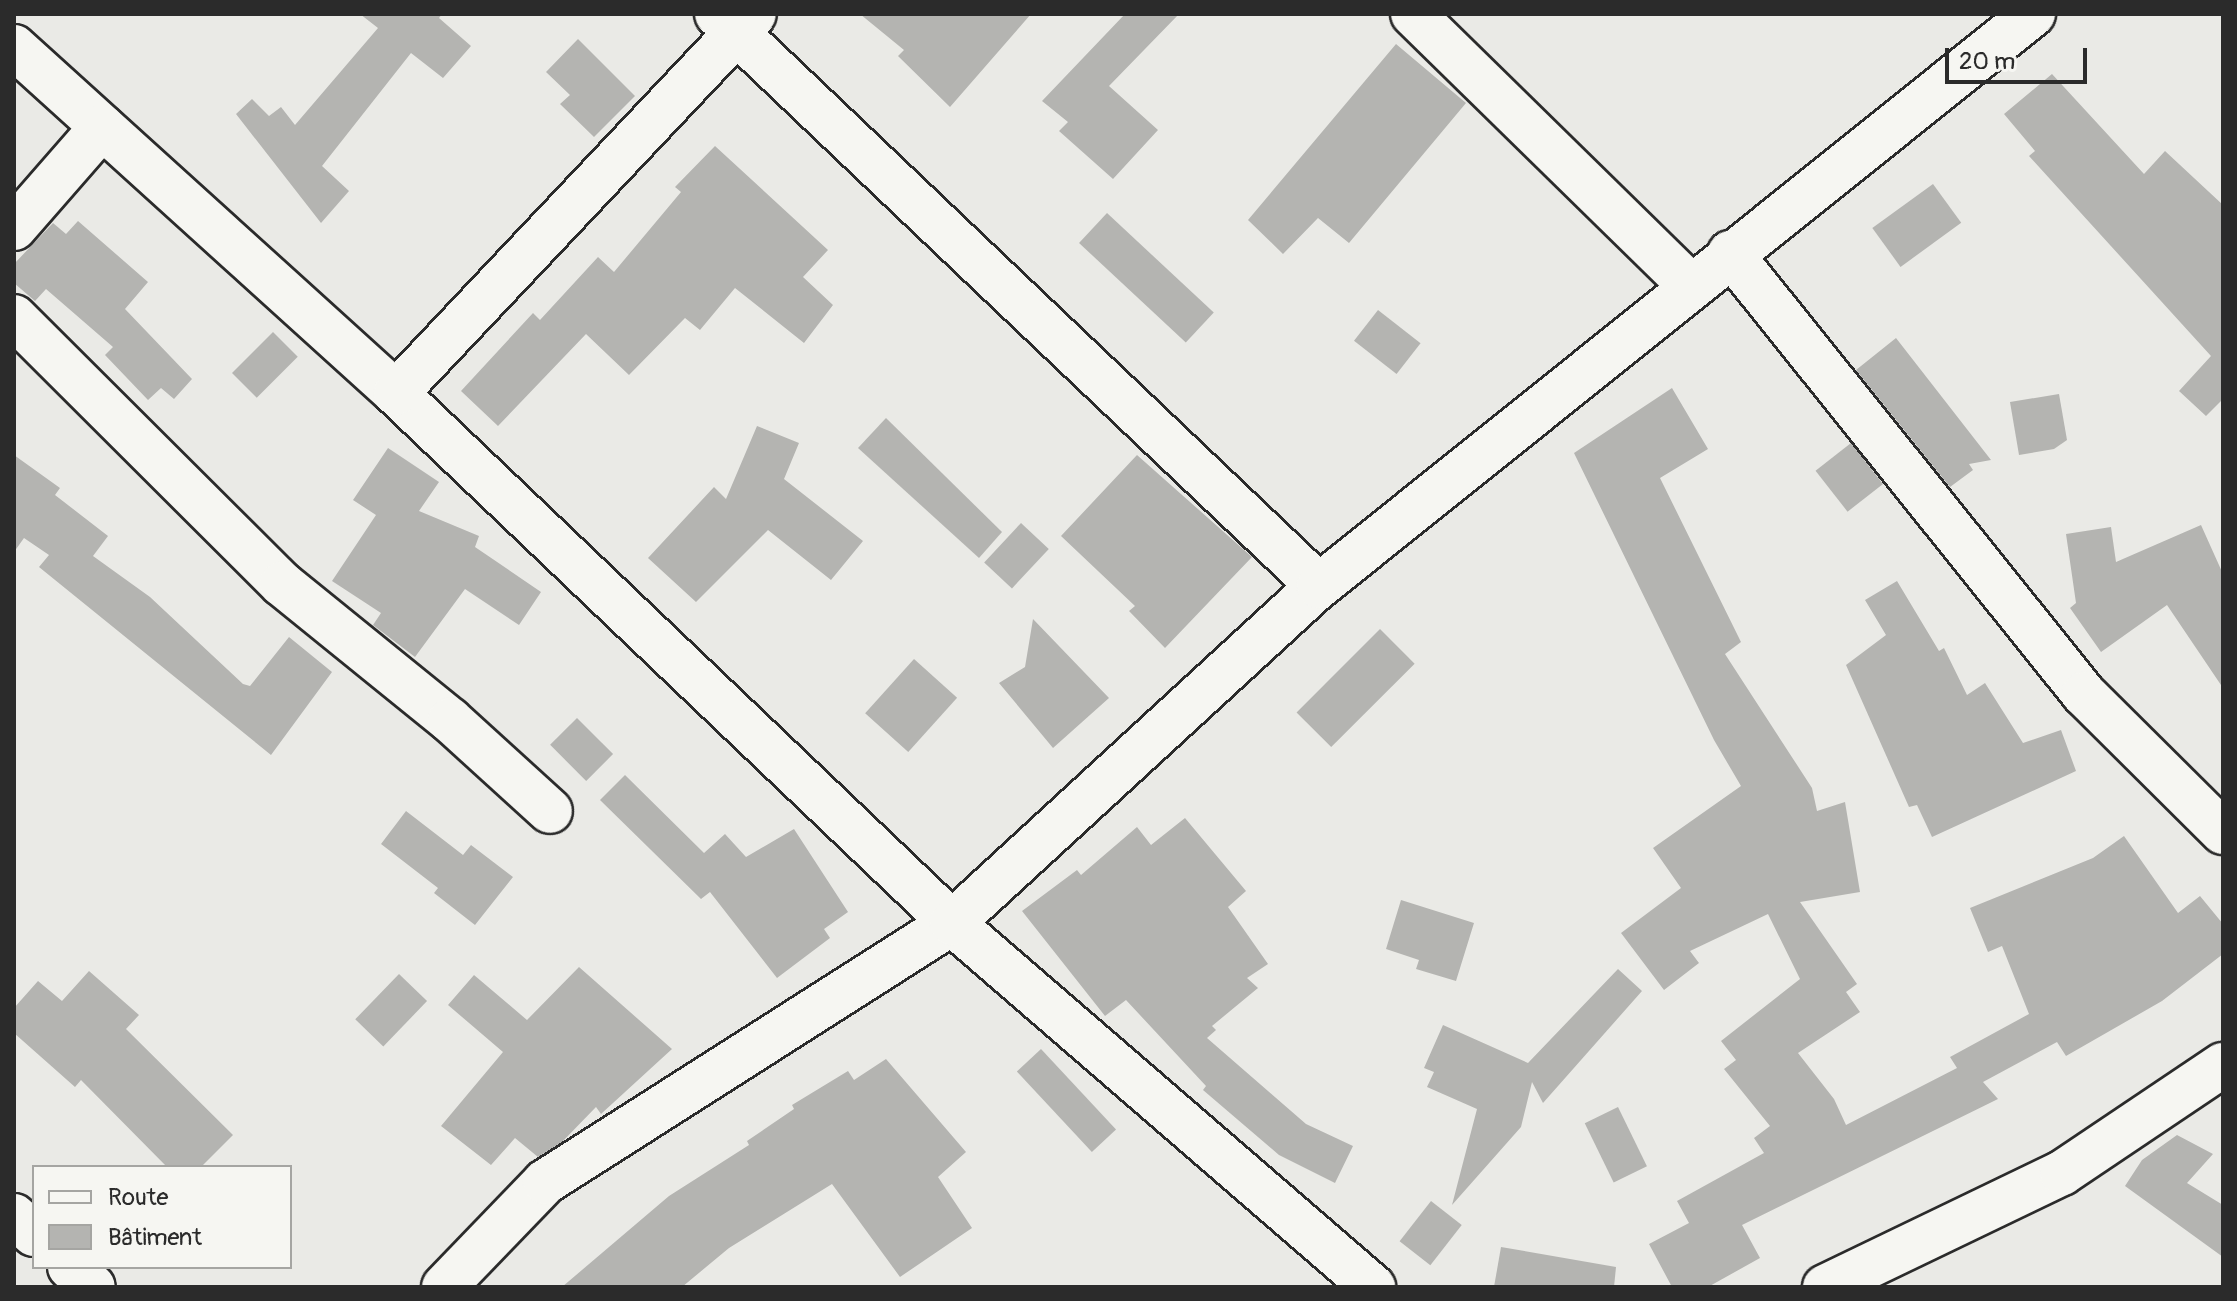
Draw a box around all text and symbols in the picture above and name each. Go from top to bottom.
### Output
scale bar [1949,32,2091,82]
text: 20 m [1959,47,2015,76]
legend [32,1165,292,1269]
text: Route [108,1183,168,1212]
text: Bâtiment [108,1223,202,1252]

